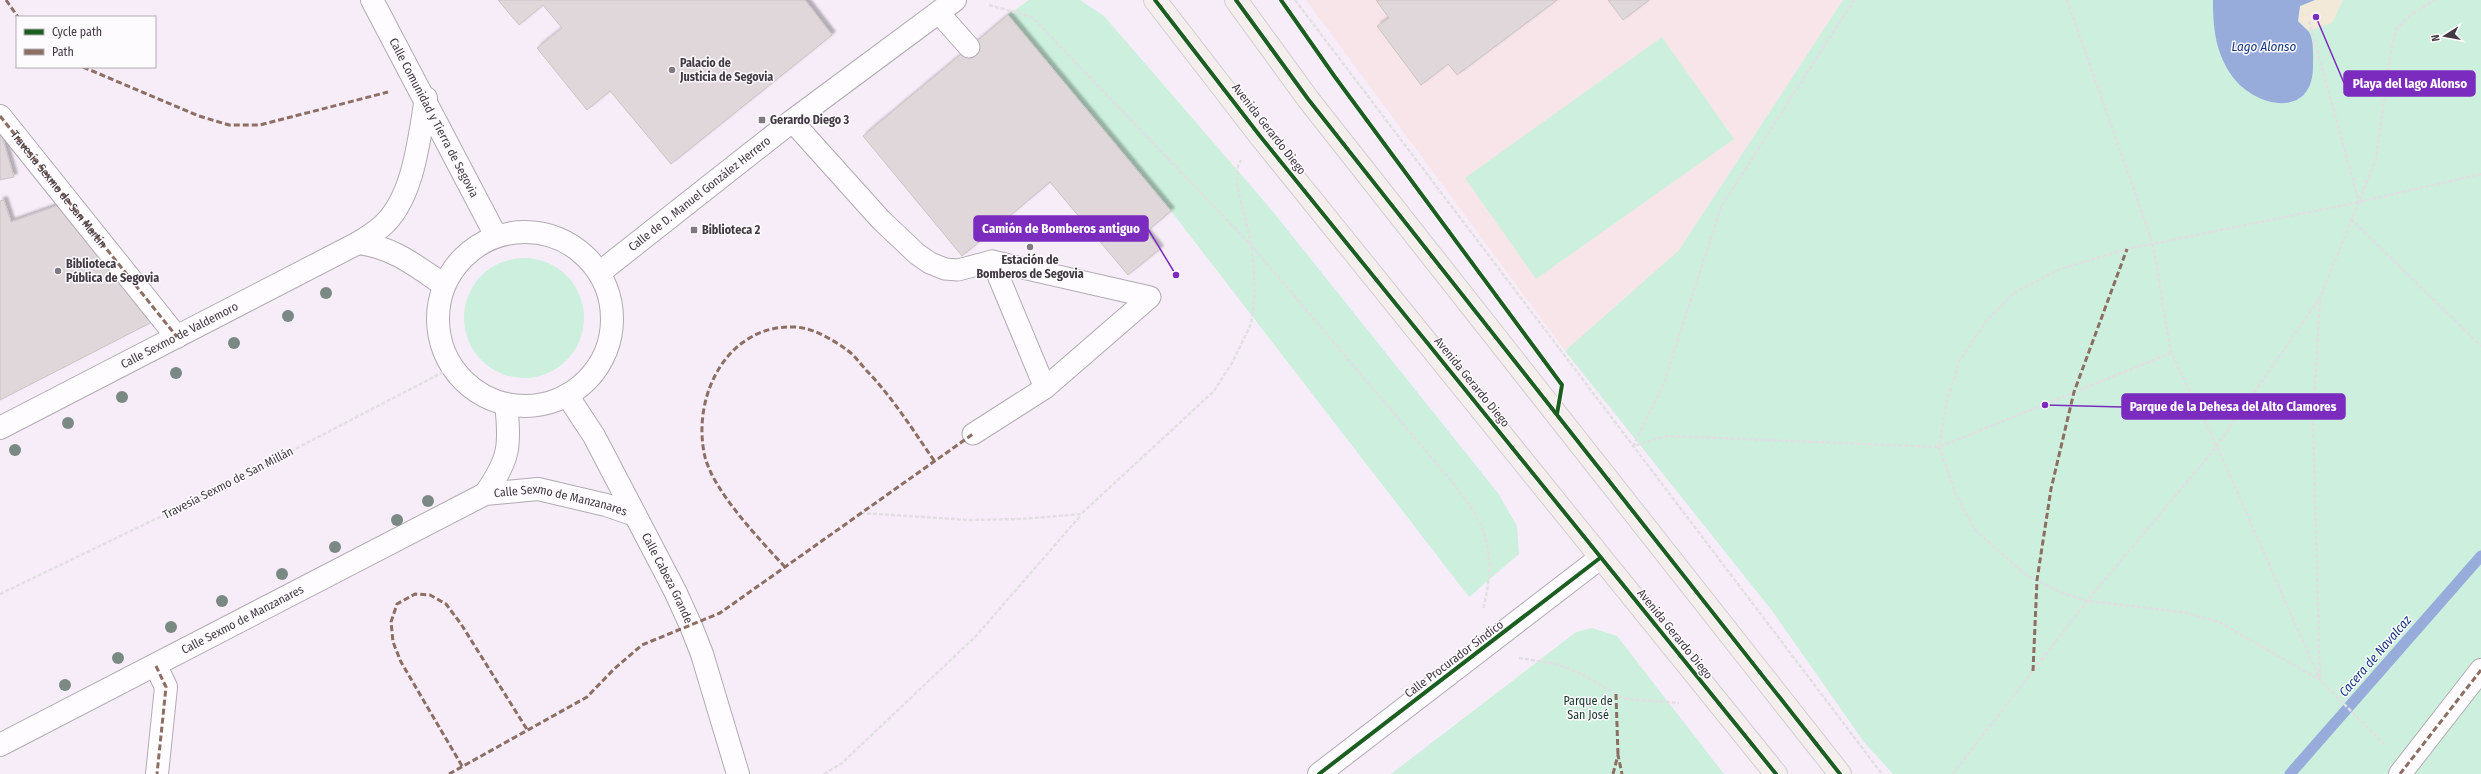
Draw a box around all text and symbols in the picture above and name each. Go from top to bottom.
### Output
legend [16,16,156,68]
north arrow [2425,16,2465,56]
text: Cycle path [52,25,102,39]
text: N [2429,33,2443,42]
street label: Calle Comunidad y Tierra de Segovia [386,36,482,200]
water label: Lago Alonso [2232,39,2297,54]
text: Path [52,45,74,59]
place label: Palacio de Justicia de Segovia [679,56,773,84]
marker: Palacio de Justicia de Segovia [667,65,677,75]
callout: Playa del lago Alonso [2344,71,2475,96]
text: Playa del lago Alonso [2353,76,2467,91]
street label: Avenida Gerardo Diego [1229,81,1309,177]
place label: Gerardo Diego 3 [770,113,850,127]
marker: Gerardo Diego 3 [757,115,767,125]
street label: Travesía Sexmo de San Martín [8,128,110,251]
street label: Calle de D. Manuel González Herrero [626,134,773,254]
callout: Camión de Bomberos antiguo [974,216,1148,241]
text: Camión de Bomberos antiguo [982,221,1140,236]
place label: Biblioteca 2 [702,223,761,237]
marker: Biblioteca 2 [689,225,699,235]
marker: Estación de Bomberos de Segovia [1025,242,1035,252]
place label: Estación de Bomberos de Segovia [976,253,1084,281]
place label: Biblioteca Pública de Segovia [66,257,159,285]
marker: Biblioteca Pública de Segovia [53,266,63,276]
street label: Calle Sexmo de Valdemoro [118,299,240,371]
street label: Avenida Gerardo Diego [1431,334,1513,430]
callout: Parque de la Dehesa del Alto Clamores [2122,394,2345,419]
text: Parque de la Dehesa del Alto Clamores [2130,399,2337,414]
street label: Travesía Sexmo de San Millán [161,444,295,522]
street label: Calle Sexmo de Manzanares [493,482,629,519]
street label: Calle Cabeza Grande [639,530,696,626]
street label: Calle Sexmo de Manzanares [179,582,306,657]
street label: Avenida Gerardo Diego [1634,586,1716,682]
water label: Cacera de Navalcaz [2336,612,2415,699]
street label: Calle Procurador Síndico [1402,617,1506,701]
park label: Parque de San José [1563,694,1613,722]

